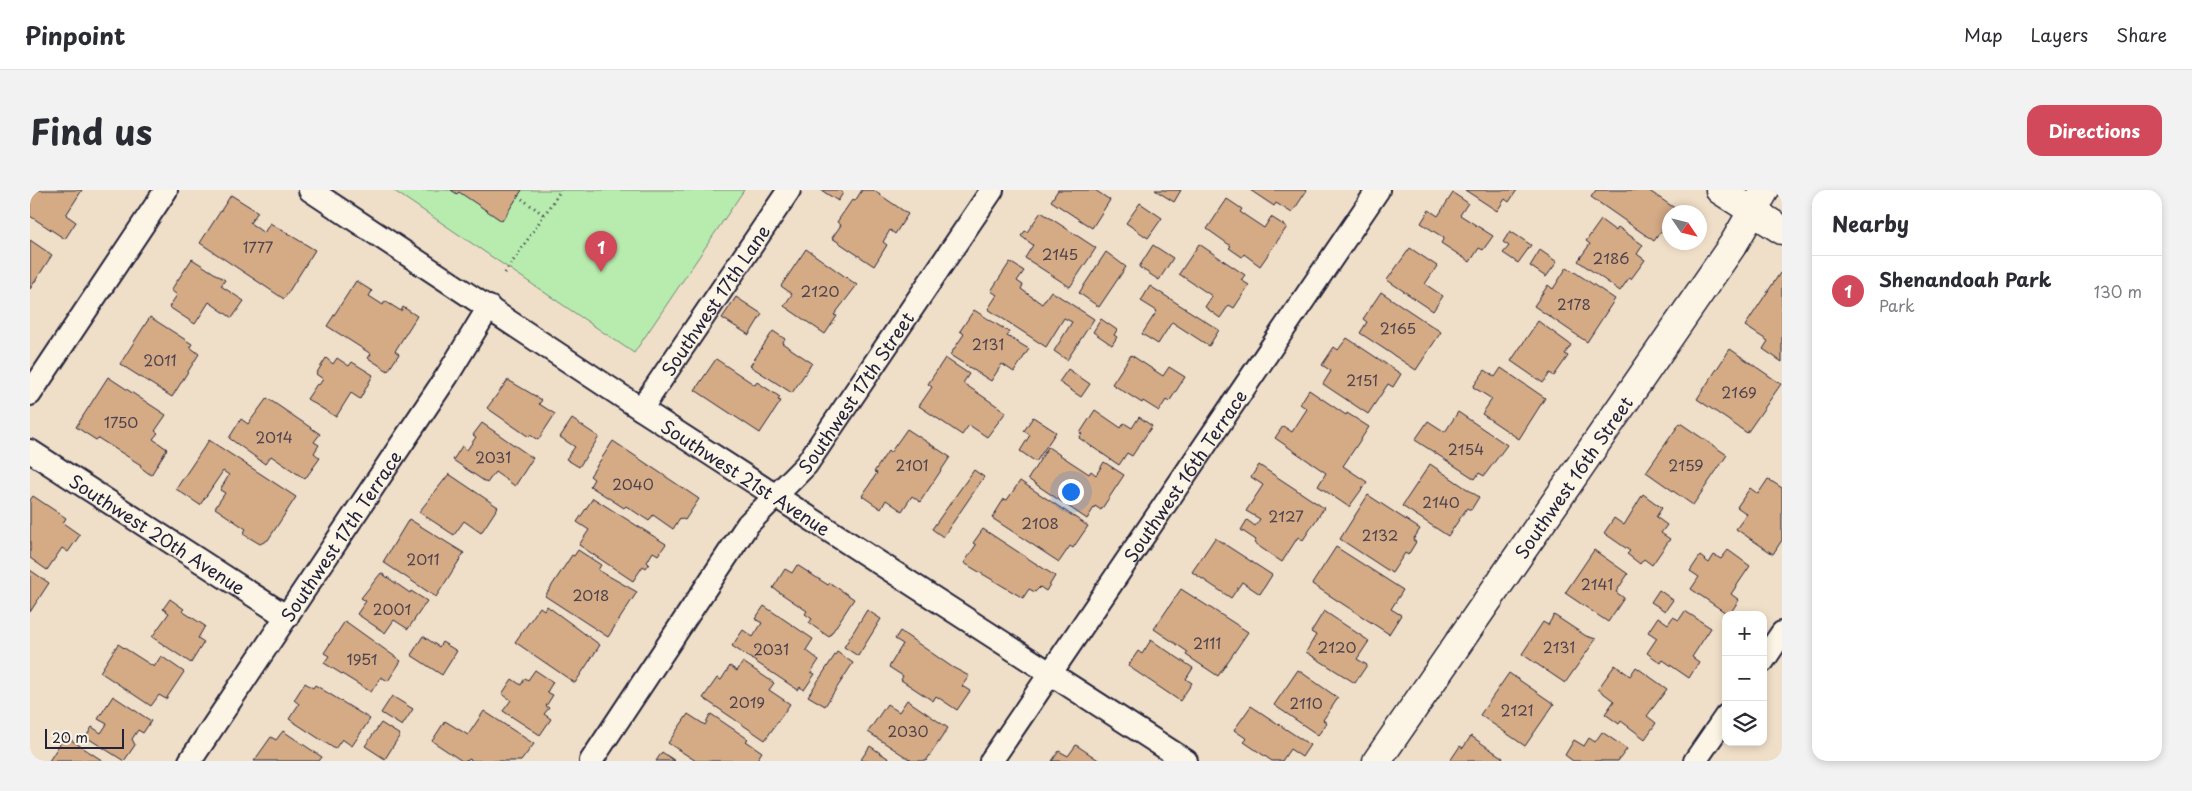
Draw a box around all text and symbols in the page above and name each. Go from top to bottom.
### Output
text: Pinpoint [25,17,126,53]
text: Map [1964,21,2003,48]
text: Layers [2031,21,2088,48]
text: Share [2116,21,2167,48]
text: Find us [30,104,152,157]
button: Directions [2027,105,2162,156]
north arrow [1662,205,1707,250]
text: Nearby [1832,207,1909,239]
street label: Southwest 17th Lane [654,219,776,381]
pin: 1 [585,231,617,272]
house number: 1777 [243,235,274,258]
house number: 2145 [1042,242,1078,265]
house number: 2186 [1593,246,1629,269]
text: Shenandoah Park [1879,265,2051,293]
house number: 2120 [801,279,839,302]
text: 1 [1844,279,1852,303]
text: 130 m [2094,279,2142,303]
house number: 2178 [1557,292,1591,315]
text: Park [1879,293,1915,317]
street label: Southwest 17th Street [792,306,920,479]
house number: 2165 [1380,316,1416,339]
house number: 2131 [972,332,1004,355]
house number: 2011 [143,348,177,371]
house number: 2151 [1346,368,1378,391]
house number: 2169 [1721,380,1757,403]
street label: Southwest 16th Terrace [1116,384,1253,567]
street label: Southwest 16th Street [1507,390,1638,564]
house number: 1750 [104,410,138,433]
street label: Southwest 21st Avenue [656,412,836,542]
house number: 2014 [255,425,293,448]
house number: 2154 [1448,437,1484,460]
street label: Southwest 17th Terrace [273,445,407,627]
house number: 2031 [475,445,511,468]
house number: 2101 [895,453,929,476]
house number: 2159 [1668,453,1704,476]
street label: Southwest 20th Avenue [64,467,251,600]
house number: 2040 [612,472,654,495]
your location [1058,479,1084,505]
house number: 2140 [1422,490,1460,513]
house number: 2127 [1268,504,1304,527]
house number: 2108 [1021,511,1059,534]
house number: 2132 [1362,523,1398,546]
house number: 2011 [406,547,440,570]
house number: 2141 [1581,572,1613,595]
house number: 2018 [573,583,609,606]
house number: 2001 [373,597,411,620]
map controls [1722,611,1767,746]
button: + [1722,611,1767,656]
house number: 2111 [1193,631,1221,654]
house number: 2120 [1318,635,1356,658]
house number: 2131 [1543,635,1575,658]
house number: 2031 [753,637,789,660]
house number: 1951 [347,647,377,670]
button: − [1722,656,1767,701]
house number: 2019 [729,690,765,713]
house number: 2110 [1289,691,1323,714]
house number: 2121 [1500,698,1534,721]
button: layers [1722,701,1767,746]
house number: 2030 [887,719,929,742]
scale bar [45,726,124,749]
text: 20 m [52,727,88,748]

